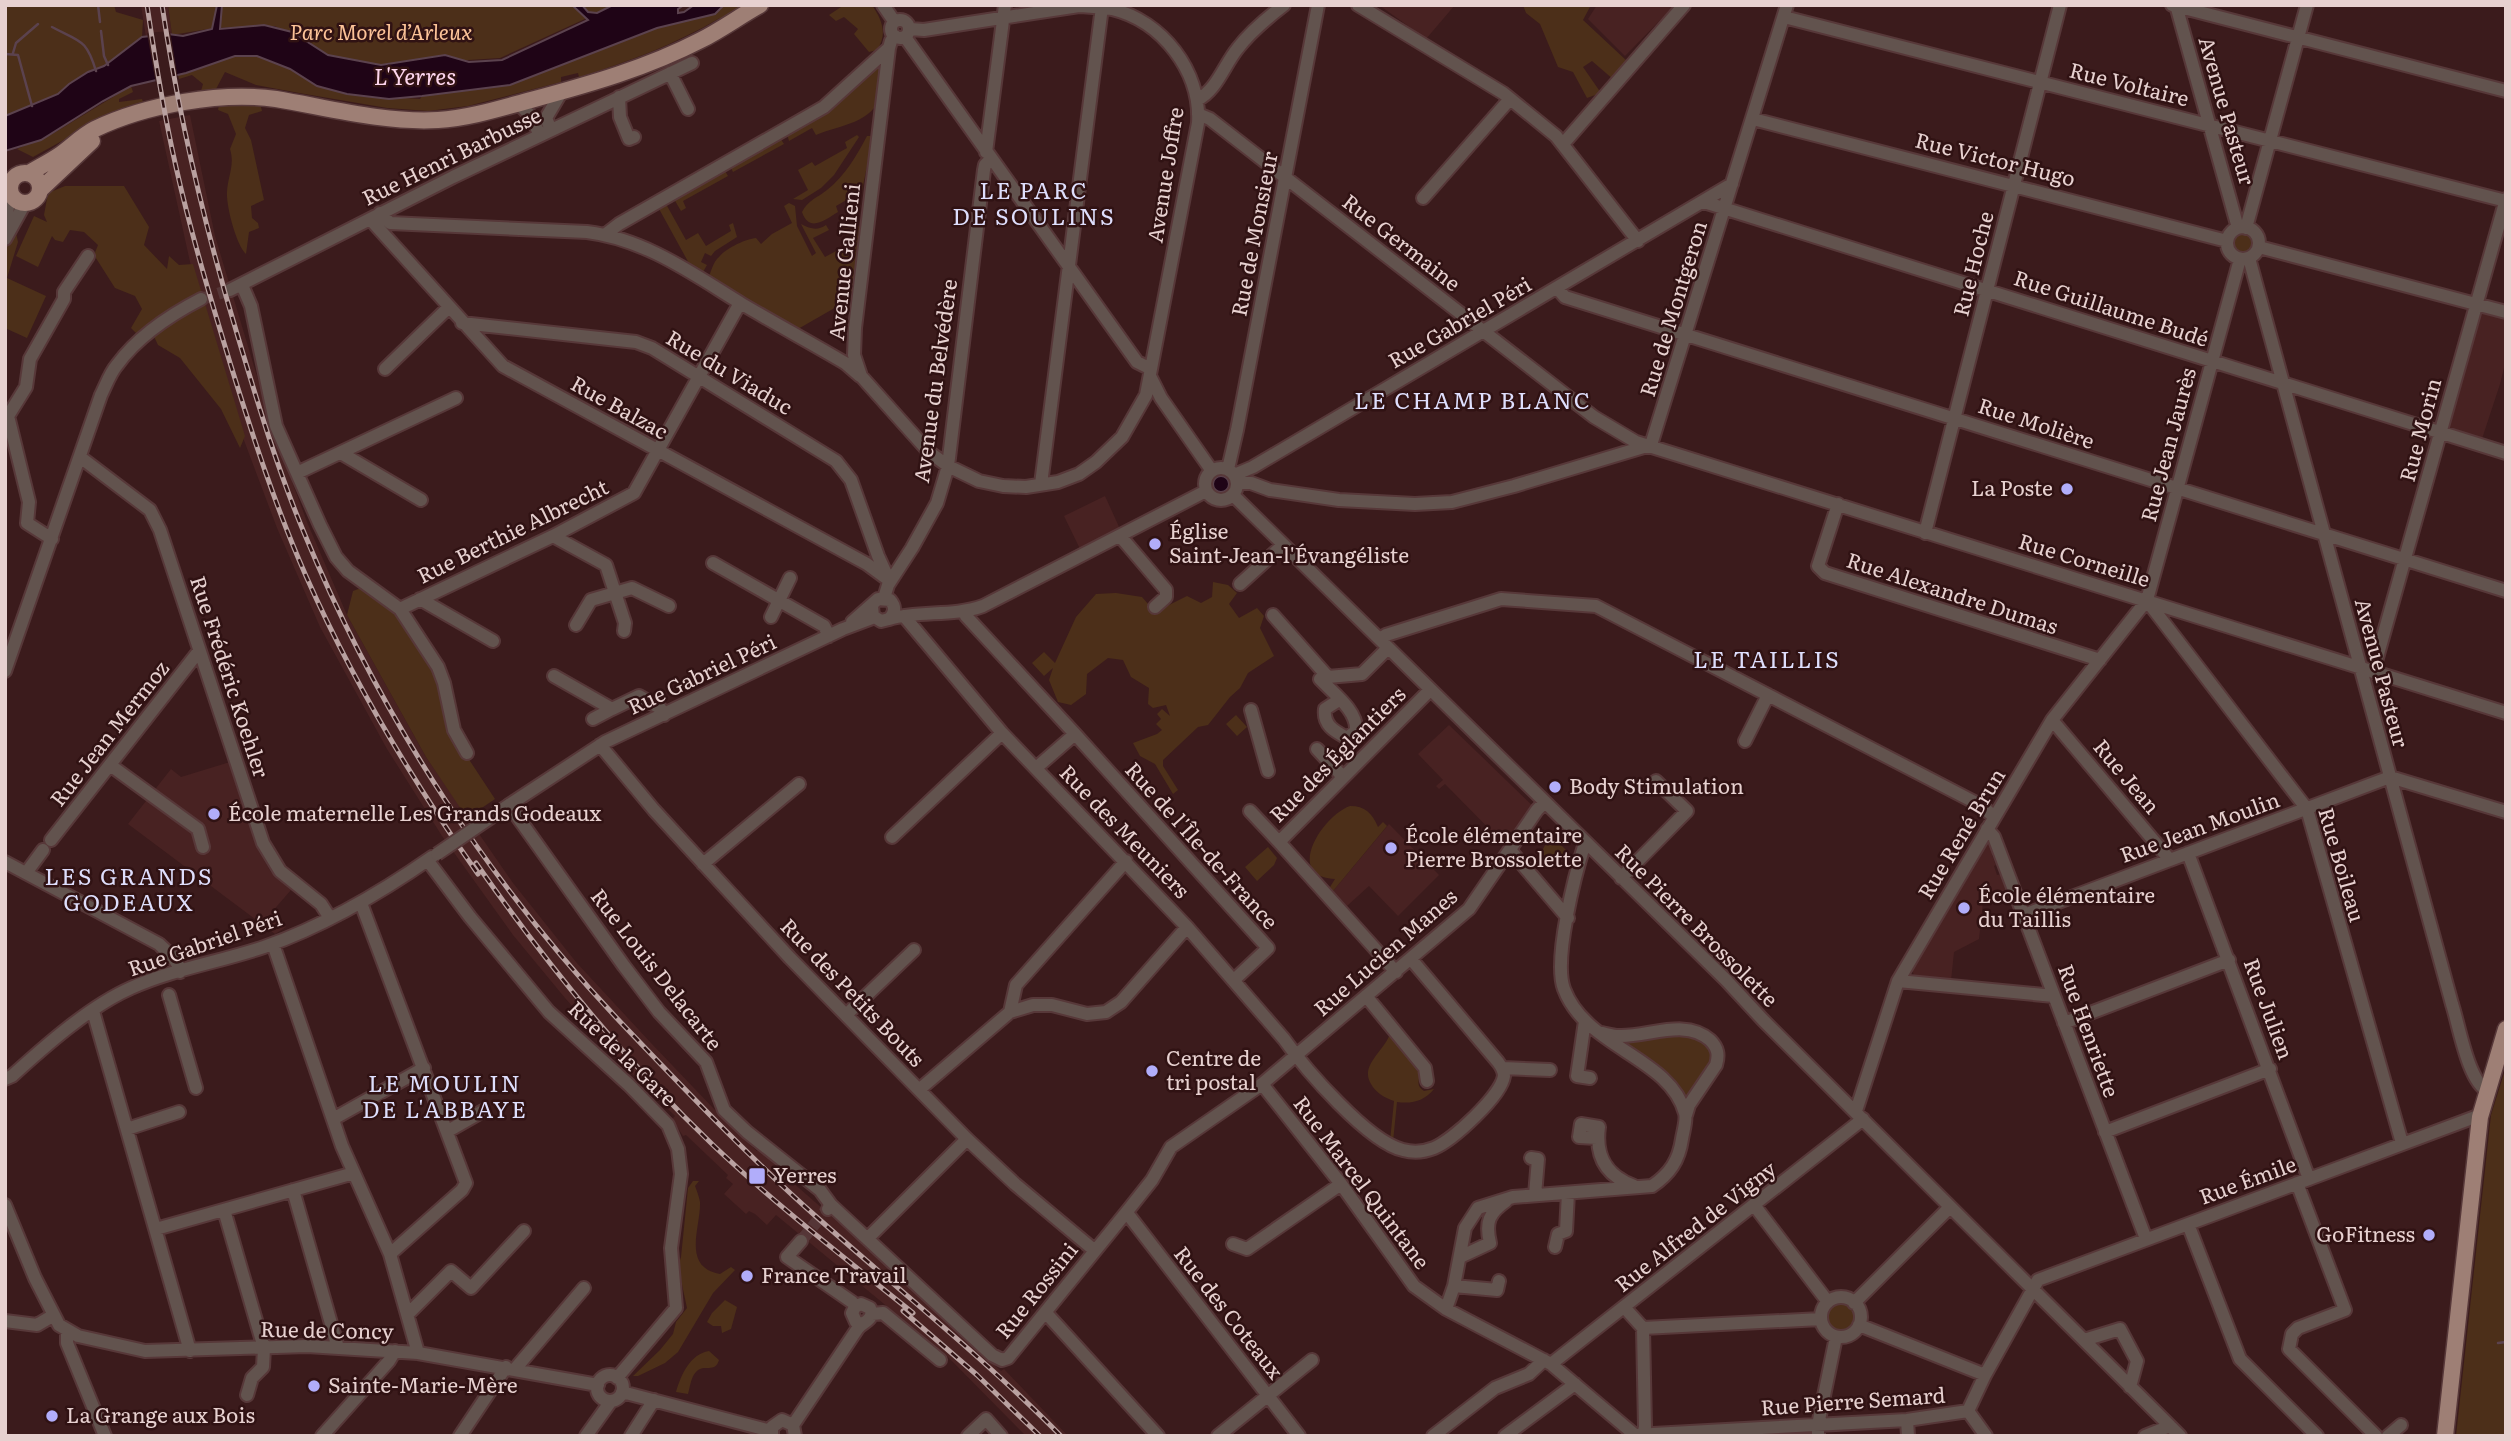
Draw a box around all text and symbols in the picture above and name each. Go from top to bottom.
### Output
park label: Parc Morel d’Arleux [290,15,472,46]
street label: Avenue Pasteur [2192,32,2264,188]
street label: Rue Voltaire [2067,53,2193,112]
water label: L'Yerres [374,58,456,92]
street label: Rue Henri Barbusse [356,98,546,212]
street label: Avenue Joffre [1138,105,1190,245]
street label: Rue Victor Hugo [1912,123,2079,192]
street label: Rue de Monsieur [1221,148,1284,319]
district label: LE PARC DE SOULINS [952,172,1116,232]
street label: Avenue Gallieni [819,182,866,342]
street label: Rue Germaine [1337,185,1468,297]
street label: Rue Hoche [1944,207,2000,319]
street label: Rue de Montgeron [1630,216,1713,400]
street label: Rue Guillaume Budé [2010,261,2213,353]
street label: Rue Gabriel Péri [1381,267,1536,374]
street label: Avenue du Belvédère [904,277,963,485]
street label: Rue du Viaduc [661,321,799,421]
street label: Rue Jean Jaurès [2131,364,2202,525]
street label: Rue Balzac [566,366,674,445]
street label: Rue Morin [2390,374,2447,485]
district label: LE CHAMP BLANC [1354,382,1592,416]
street label: Rue Molière [1975,388,2099,455]
street label: Rue Berthie Albrecht [411,470,613,590]
place label: La Poste [1971,471,2053,502]
marker: La Poste [2059,481,2075,497]
place label: Église Saint-Jean-l'Évangéliste [1169,514,1409,569]
street label: Rue Corneille [2015,524,2154,593]
marker: Église Saint-Jean-l'Évangéliste [1147,536,1163,552]
street label: Rue Alexandre Dumas [1843,543,2062,640]
street label: Rue Frédéric Koehler [184,571,279,781]
street label: Avenue Pasteur [2349,594,2418,751]
street label: Rue Gabriel Péri [622,625,780,721]
district label: LE TAILLIS [1693,641,1841,675]
street label: Rue Jean Mermoz [41,653,175,812]
street label: Rue des Églantiers [1261,678,1411,828]
street label: Rue Jean [2087,731,2169,820]
street label: Rue de l'Île-de-France [1119,754,1287,935]
street label: Rue des Meuniers [1054,756,1198,904]
street label: Rue René Brun [1908,761,2011,904]
place label: Body Stimulation [1569,769,1744,800]
marker: Body Stimulation [1547,779,1563,795]
street label: Rue Jean Moulin [2115,782,2283,869]
place label: École maternelle Les Grands Godeaux [228,796,602,827]
street label: Rue Boileau [2312,803,2375,925]
marker: École maternelle Les Grands Godeaux [206,806,222,822]
place label: École élémentaire Pierre Brossolette [1405,818,1582,873]
street label: Rue Pierre Brossolette [1609,836,1786,1013]
marker: École élémentaire Pierre Brossolette [1383,840,1399,856]
district label: LES GRANDS GODEAUX [44,858,214,918]
place label: École élémentaire du Taillis [1978,878,2155,933]
street label: Rue Lucien Manes [1306,880,1463,1022]
street label: Rue Louis Delacarte [585,881,731,1056]
marker: École élémentaire du Taillis [1956,900,1972,916]
street label: Rue Gabriel Péri [123,901,285,982]
street label: Rue des Petits Bouts [775,910,933,1072]
street label: Rue Julien [2238,953,2303,1063]
street label: Rue Henriette [2052,959,2129,1101]
street label: Rue de la Gare [562,992,685,1112]
place label: Centre de tri postal [1166,1041,1261,1096]
marker: Centre de tri postal [1144,1063,1160,1079]
district label: LE MOULIN DE L'ABBAYE [362,1065,528,1125]
street label: Rue Marcel Quintane [1287,1088,1439,1275]
street label: Rue Émile [2194,1147,2300,1211]
street label: Rue Alfred de Vigny [1607,1151,1783,1298]
place label: Yerres [773,1158,836,1189]
marker: Yerres [747,1166,767,1186]
place label: GoFitness [2316,1217,2415,1248]
marker: GoFitness [2421,1227,2437,1243]
street label: Rue Rossini [986,1235,1084,1344]
street label: Rue des Coteaux [1168,1238,1292,1385]
place label: France Travail [761,1258,907,1289]
marker: France Travail [739,1268,755,1284]
street label: Rue de Concy [260,1312,395,1345]
place label: Sainte-Marie-Mère [328,1368,518,1399]
marker: Sainte-Marie-Mère [306,1378,322,1394]
street label: Rue Pierre Semard [1759,1378,1946,1421]
place label: La Grange aux Bois [66,1398,255,1429]
marker: La Grange aux Bois [44,1408,60,1424]

